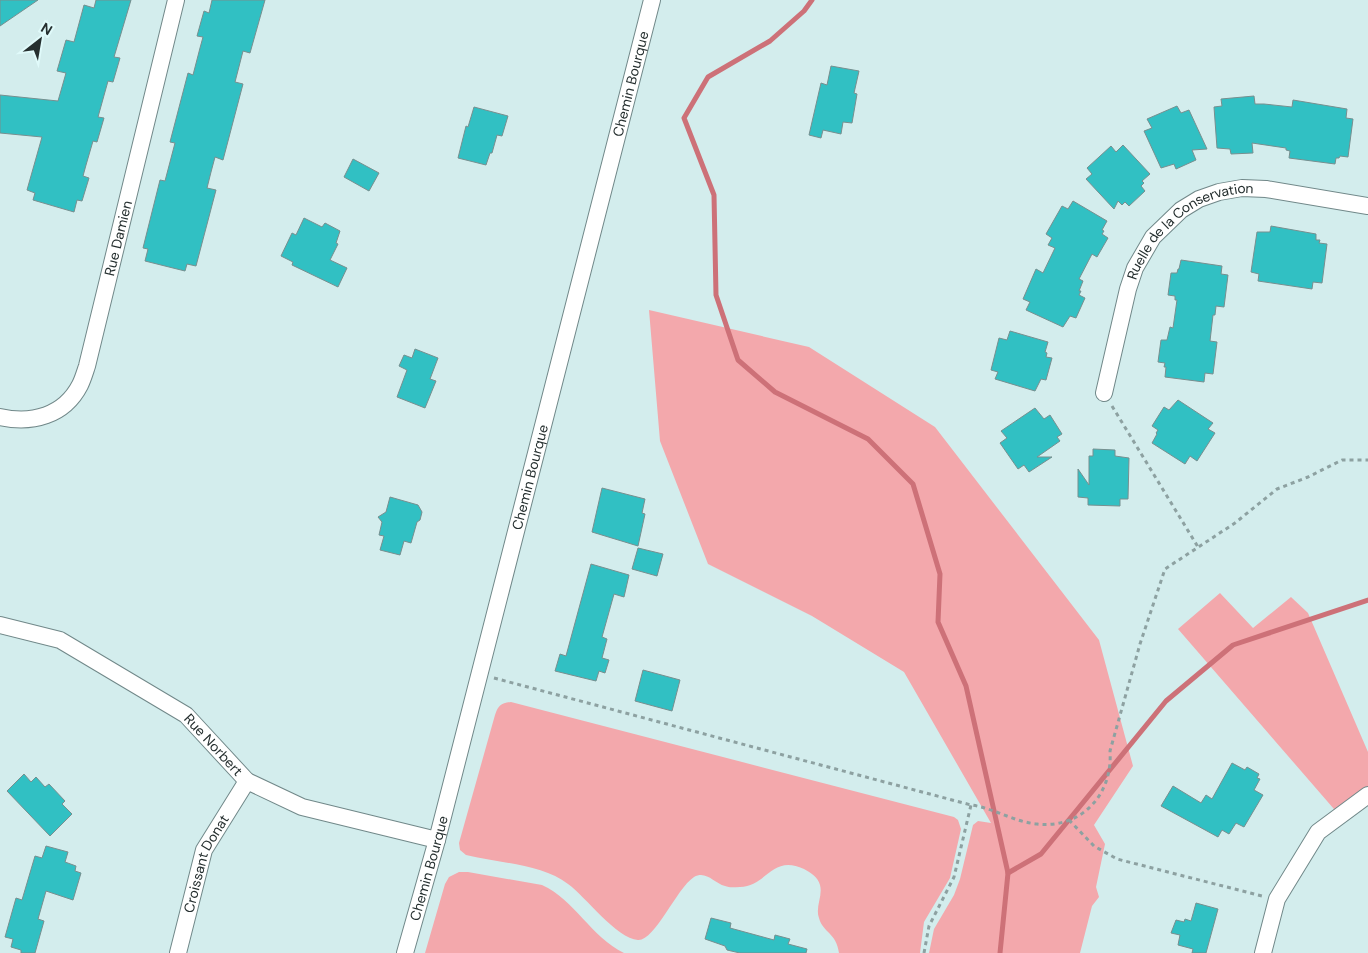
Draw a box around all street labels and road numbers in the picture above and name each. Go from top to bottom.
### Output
street label: Chemin Bourque [608,29,653,138]
street label: Ruelle de la Conservation [1123,179,1254,282]
street label: Rue Damien [100,199,136,278]
street label: Chemin Bourque [508,422,552,532]
street label: Rue Norbert [180,710,247,780]
street label: Croissant Donat [179,811,233,915]
street label: Chemin Bourque [406,814,452,923]

